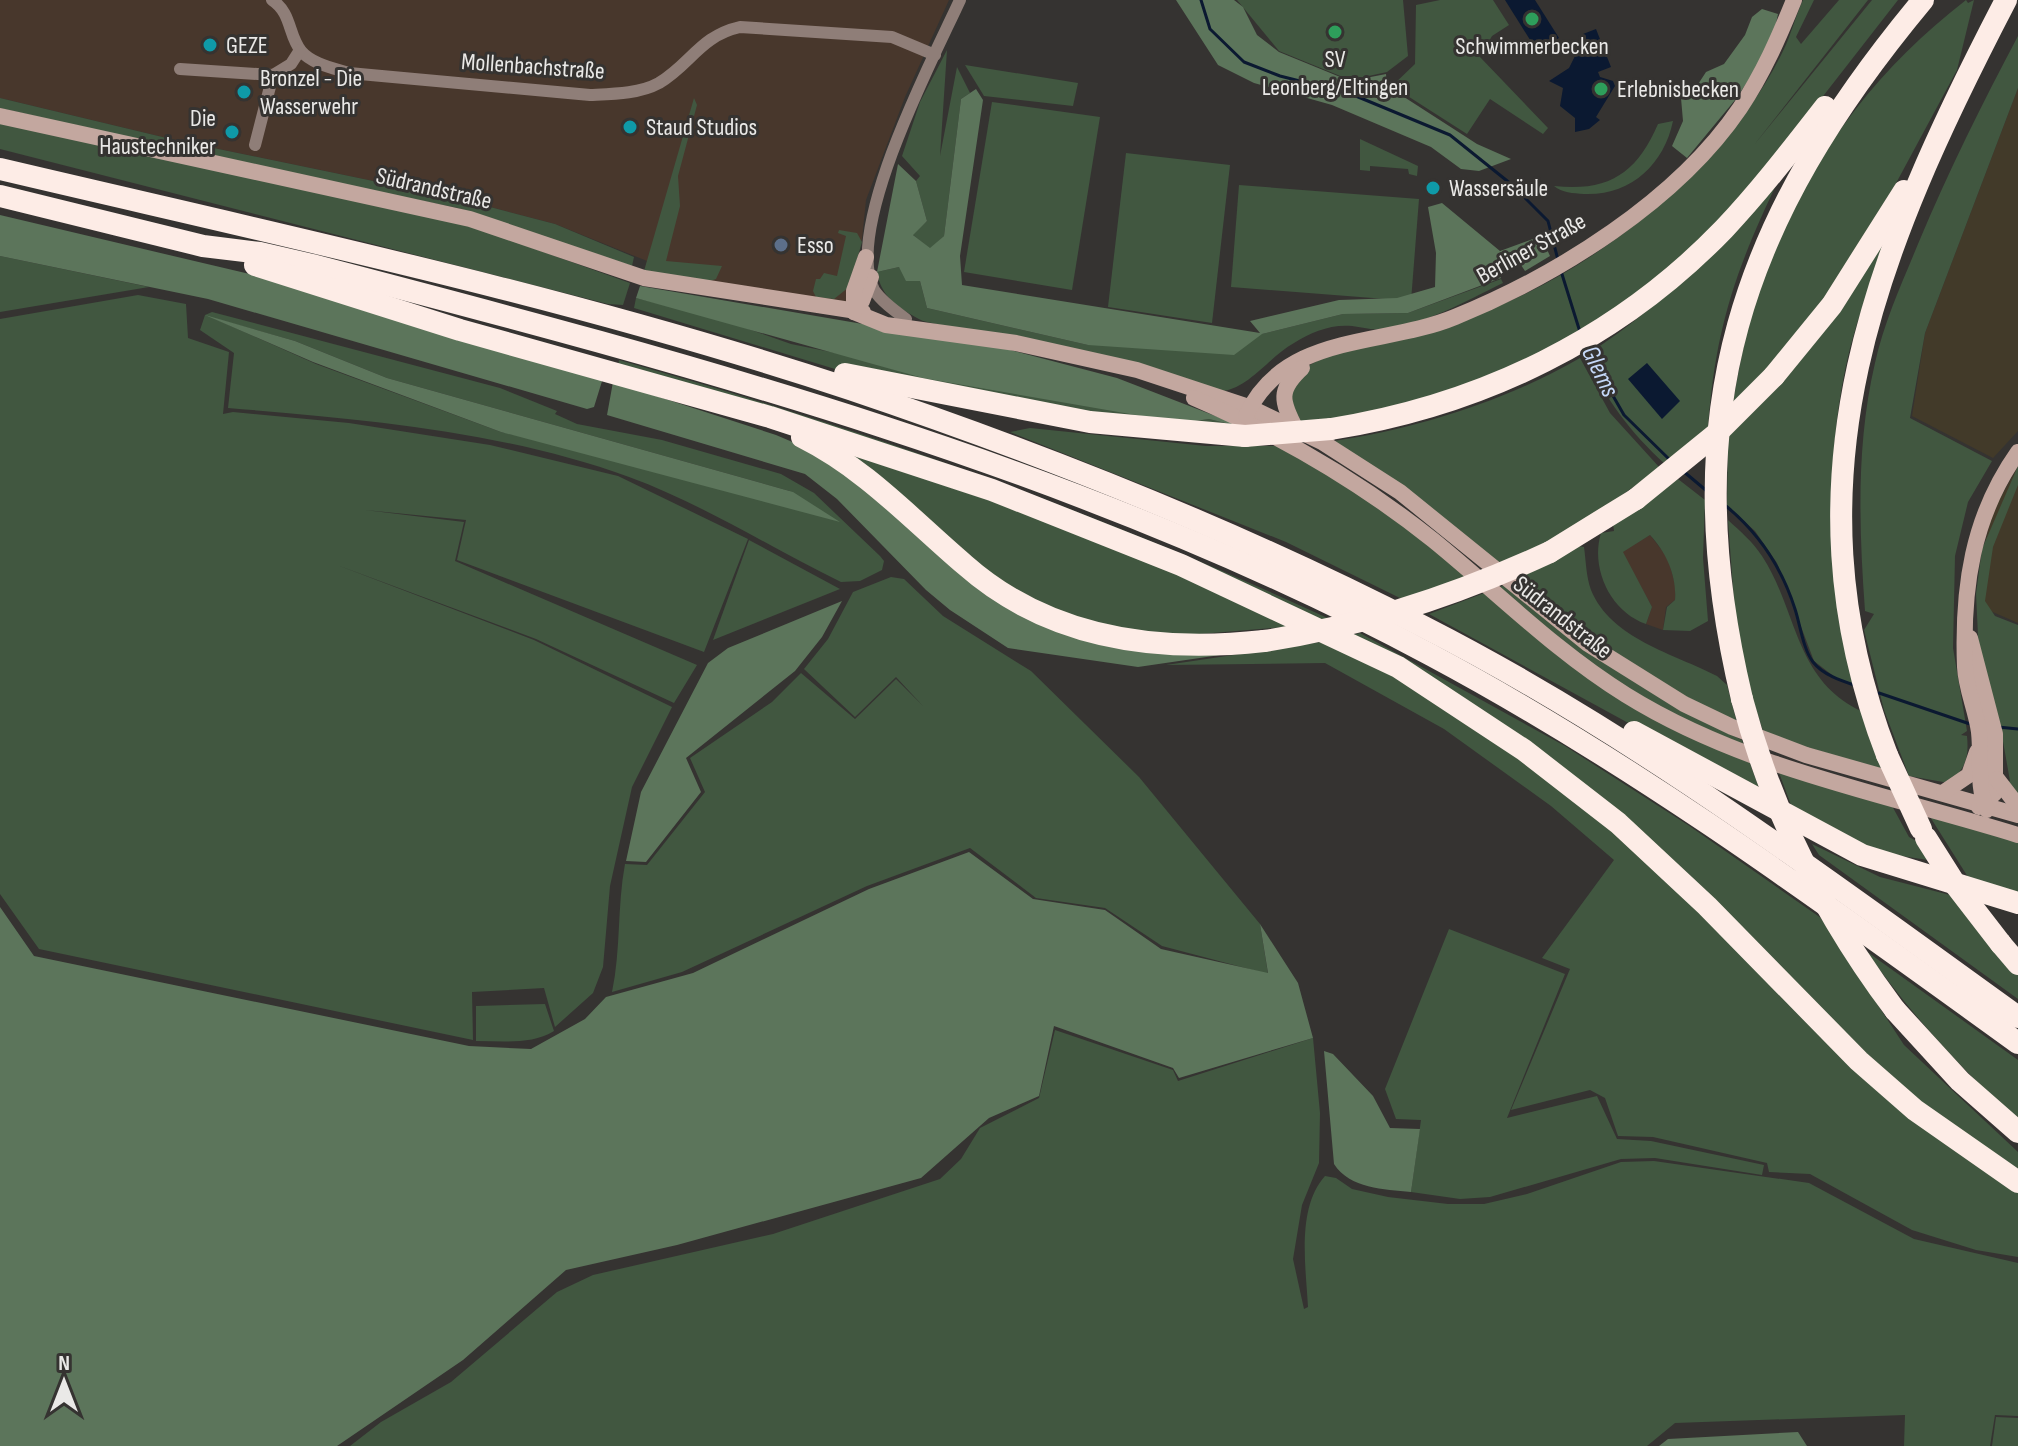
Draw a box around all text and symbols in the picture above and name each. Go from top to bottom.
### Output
marker: Schwimmerbecken [1523,10,1541,28]
marker: SV Leonberg/Eltingen [1326,23,1344,41]
place label: GEZE [226,31,268,60]
place label: Schwimmerbecken [1455,32,1609,61]
marker: GEZE [201,36,219,54]
place label: SV Leonberg/Eltingen [1262,45,1408,102]
street label: Mollenbachstraße [460,47,606,86]
place label: Bronzel - Die Wasserwehr [260,64,362,121]
place label: Erlebnisbecken [1617,75,1739,104]
marker: Erlebnisbecken [1592,80,1610,98]
marker: Bronzel - Die Wasserwehr [235,83,253,101]
place label: Die Haustechniker [99,104,216,161]
place label: Staud Studios [646,113,757,142]
marker: Staud Studios [621,118,639,136]
marker: Die Haustechniker [223,123,241,141]
street label: Südrandstraße [373,161,495,216]
place label: Wassersäule [1449,174,1548,203]
marker: Wassersäule [1424,179,1442,197]
street label: Berliner Straße [1472,207,1591,290]
place label: Esso [797,231,834,260]
marker: Esso [772,236,790,254]
water label: Glems [1574,341,1625,402]
street label: Südrandstraße [1507,570,1618,665]
north arrow [24,1342,104,1422]
text: N [58,1350,70,1377]

